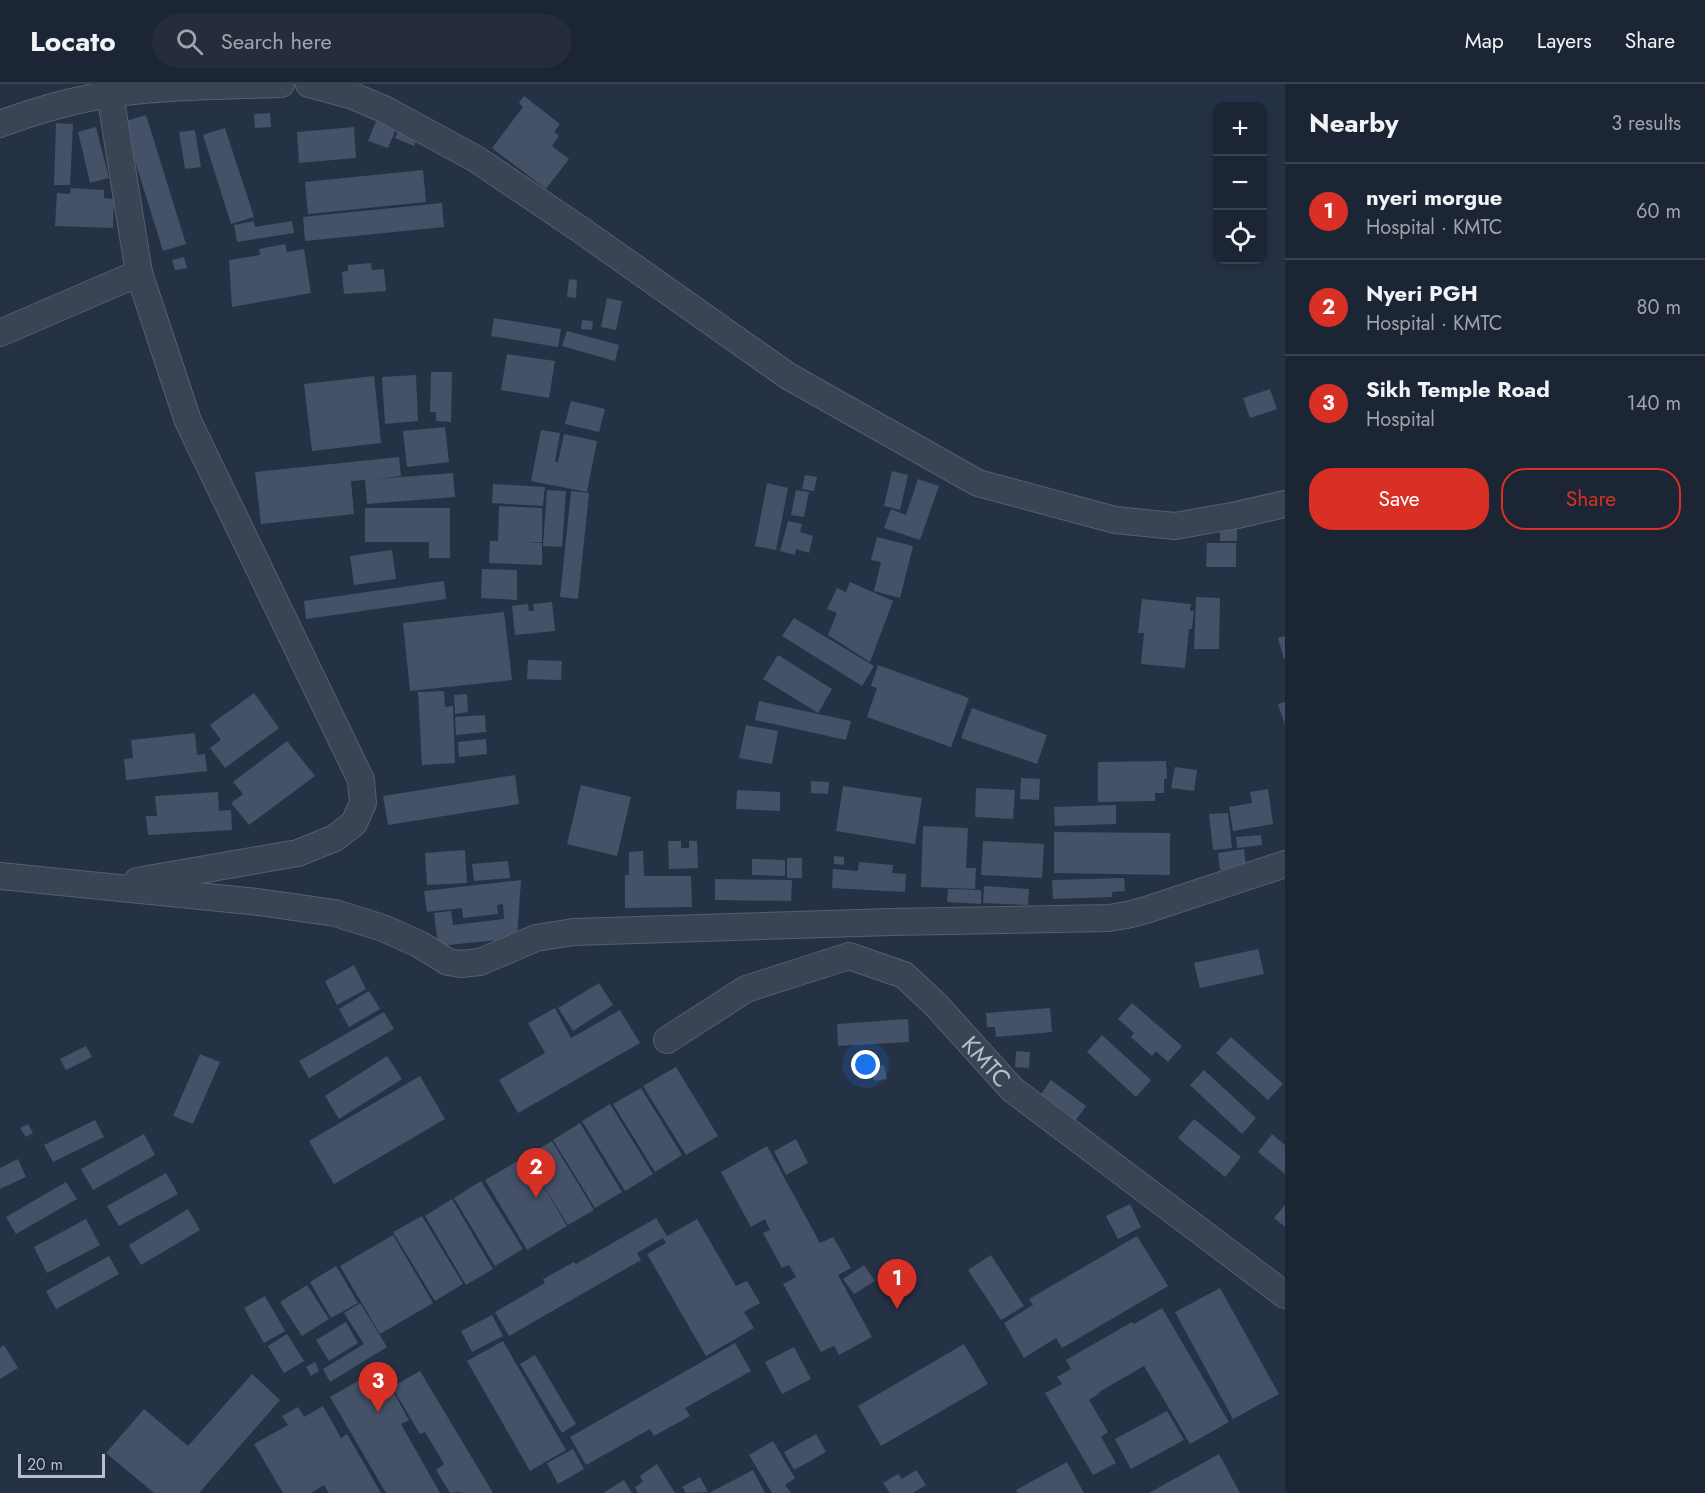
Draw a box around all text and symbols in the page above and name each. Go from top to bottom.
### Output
search box [152,14,572,68]
text: Locato [30,21,116,62]
icon: search [173,25,206,58]
text: Search here [221,25,332,57]
text: Map [1465,26,1504,56]
text: Layers [1537,26,1592,56]
text: Share [1625,26,1675,56]
map controls [1213,102,1267,264]
button: + [1213,102,1267,156]
text: Nearby [1309,104,1398,142]
text: 3 results [1611,109,1681,138]
button: − [1213,156,1267,210]
text: nyeri morgue [1366,181,1502,213]
text: 1 [1323,197,1334,226]
text: 60 m [1636,197,1681,226]
button: locate [1213,210,1267,264]
text: Hospital · KMTC [1366,213,1502,242]
text: Nyeri PGH [1366,277,1478,309]
text: 2 [1322,293,1335,322]
text: 80 m [1636,293,1681,322]
text: Hospital · KMTC [1366,309,1502,338]
text: Sikh Temple Road [1366,373,1550,405]
text: 3 [1322,389,1335,418]
text: 140 m [1627,389,1681,418]
text: Hospital [1366,405,1435,434]
button: Save [1309,468,1489,530]
button: Share [1501,468,1681,530]
street label: KMTC [954,1027,1020,1095]
your location [851,1050,880,1079]
pin: 2 [516,1148,556,1198]
pin: 1 [878,1260,916,1309]
pin: 3 [358,1362,398,1412]
scale bar [18,1451,105,1478]
text: 20 m [27,1453,63,1476]

